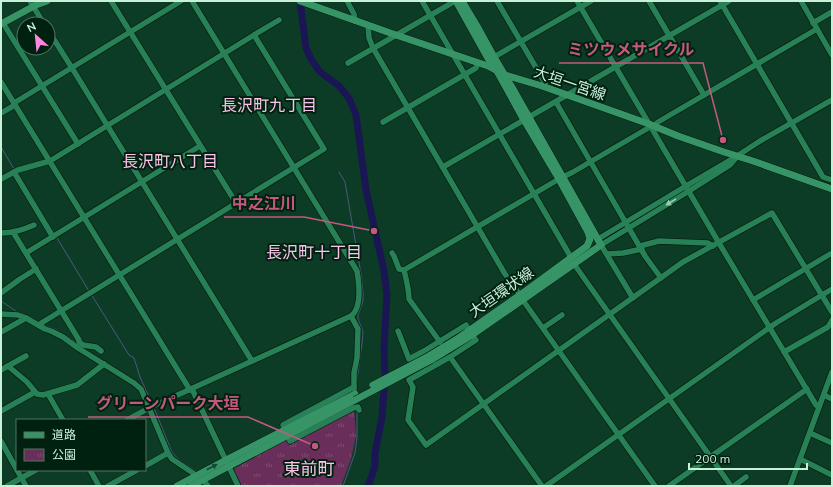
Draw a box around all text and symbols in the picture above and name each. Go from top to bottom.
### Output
north arrow [16,16,56,56]
text: N [25,19,38,35]
callout: ミツウメサイクル [559,35,703,63]
text: ミツウメサイクル [567,39,695,59]
street label: 大垣一宮線 [531,62,609,104]
district label: 長沢町九丁目 [221,95,317,115]
district label: 長沢町八丁目 [122,151,218,171]
callout: 中之江川 [224,189,304,217]
text: 中之江川 [232,193,296,213]
one-way arrow [666,198,677,206]
district label: 長沢町十丁目 [266,242,362,262]
street label: 大垣環状線 [465,263,537,321]
callout: グリーンパーク大垣 [88,389,248,417]
text: グリーンパーク大垣 [96,393,240,413]
legend [16,419,146,471]
text: 道路 [52,427,76,442]
scale bar [689,445,807,471]
text: 公園 [52,447,76,462]
text: 200 m [695,451,730,466]
district label: 東前町 [284,458,335,479]
one-way arrow [206,464,218,471]

